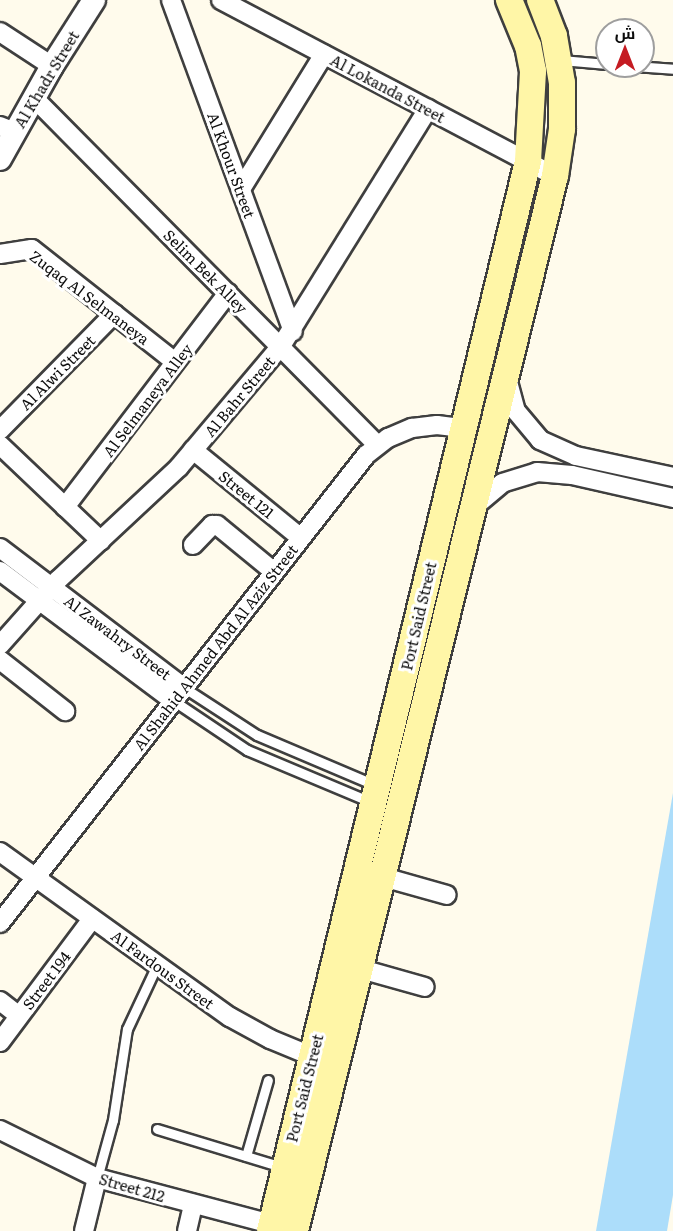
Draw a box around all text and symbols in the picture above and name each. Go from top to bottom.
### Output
north arrow [595,18,655,78]
text: ش [615,20,635,44]
street label: Al Khadr Street [10,27,82,131]
street label: Al Lokanda Street [328,50,448,126]
street label: Al Khour Street [204,110,260,220]
street label: Selim Bek Alley [160,225,252,317]
street label: Zuqaq Al Selmaneya [27,246,153,348]
street label: Al Alwi Street [16,331,98,413]
street label: Al Selmaneya Alley [99,340,195,460]
street label: Al Bahr Street [200,352,278,440]
street label: Street 121 [216,466,278,522]
street label: Al Shahid Ahmed Abd Al Aziz Street [129,541,301,753]
street label: Port Said Street [397,560,439,672]
street label: Al Zawahry Street [61,591,175,683]
street label: Al Fardous Street [108,926,218,1012]
street label: Street 194 [18,947,74,1013]
street label: Port Said Street [282,1032,326,1144]
street label: Street 212 [97,1169,167,1205]

